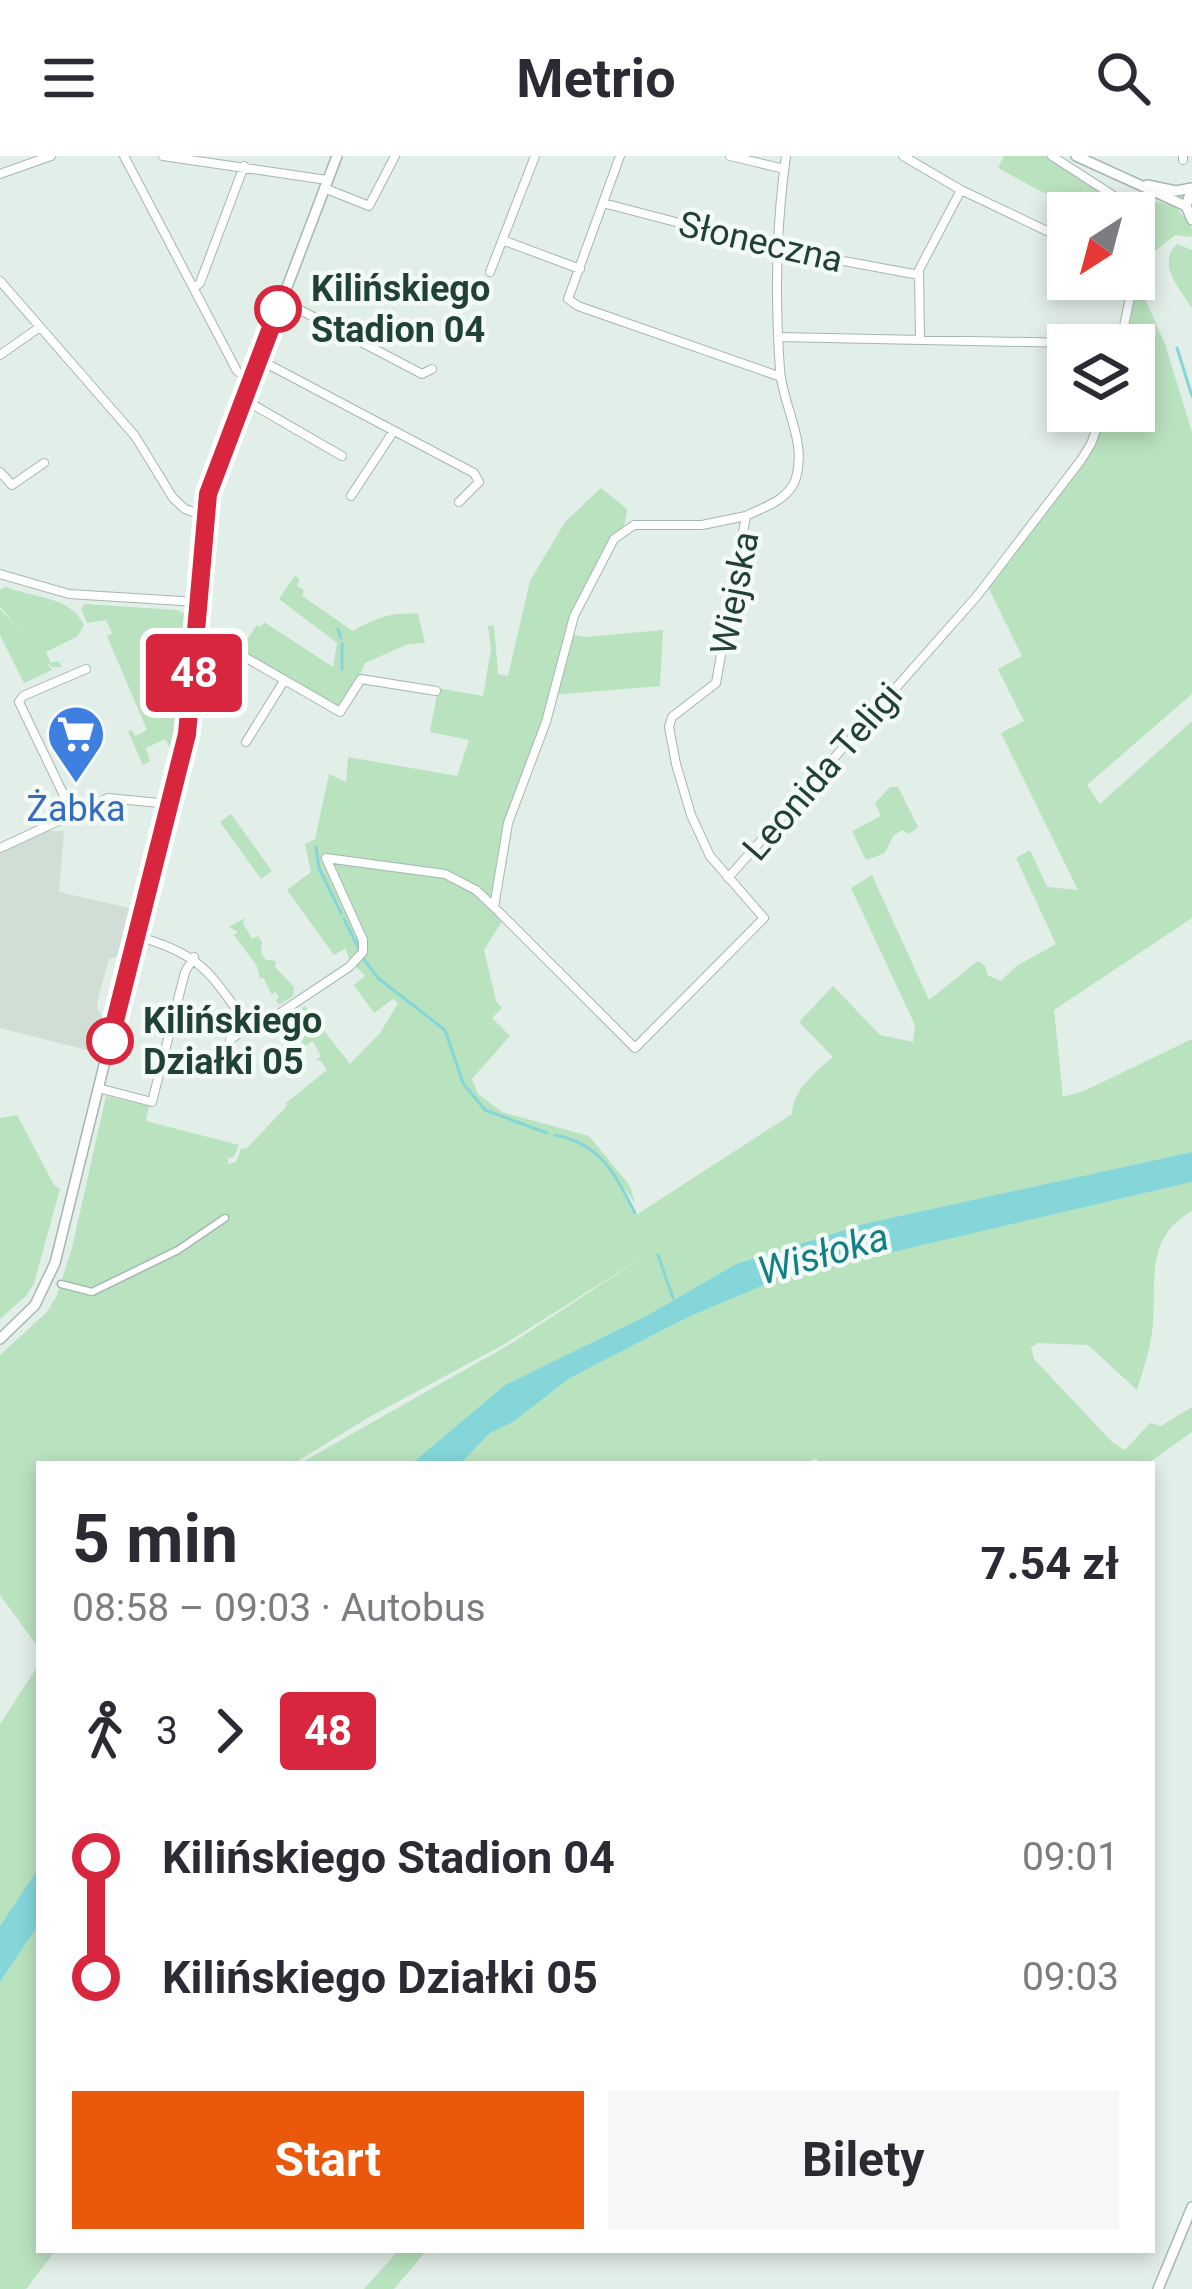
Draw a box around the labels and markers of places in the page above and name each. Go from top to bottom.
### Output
place label: Kilińskiego Stadion 04 [311,268,490,351]
marker: Kilińskiego Stadion 04 [256,287,300,331]
supermarket icon: Żabka [45,703,107,785]
place label: Żabka [26,788,126,830]
place label: Kilińskiego Działki 05 [143,1000,322,1083]
marker: Kilińskiego Działki 05 [88,1019,132,1063]

